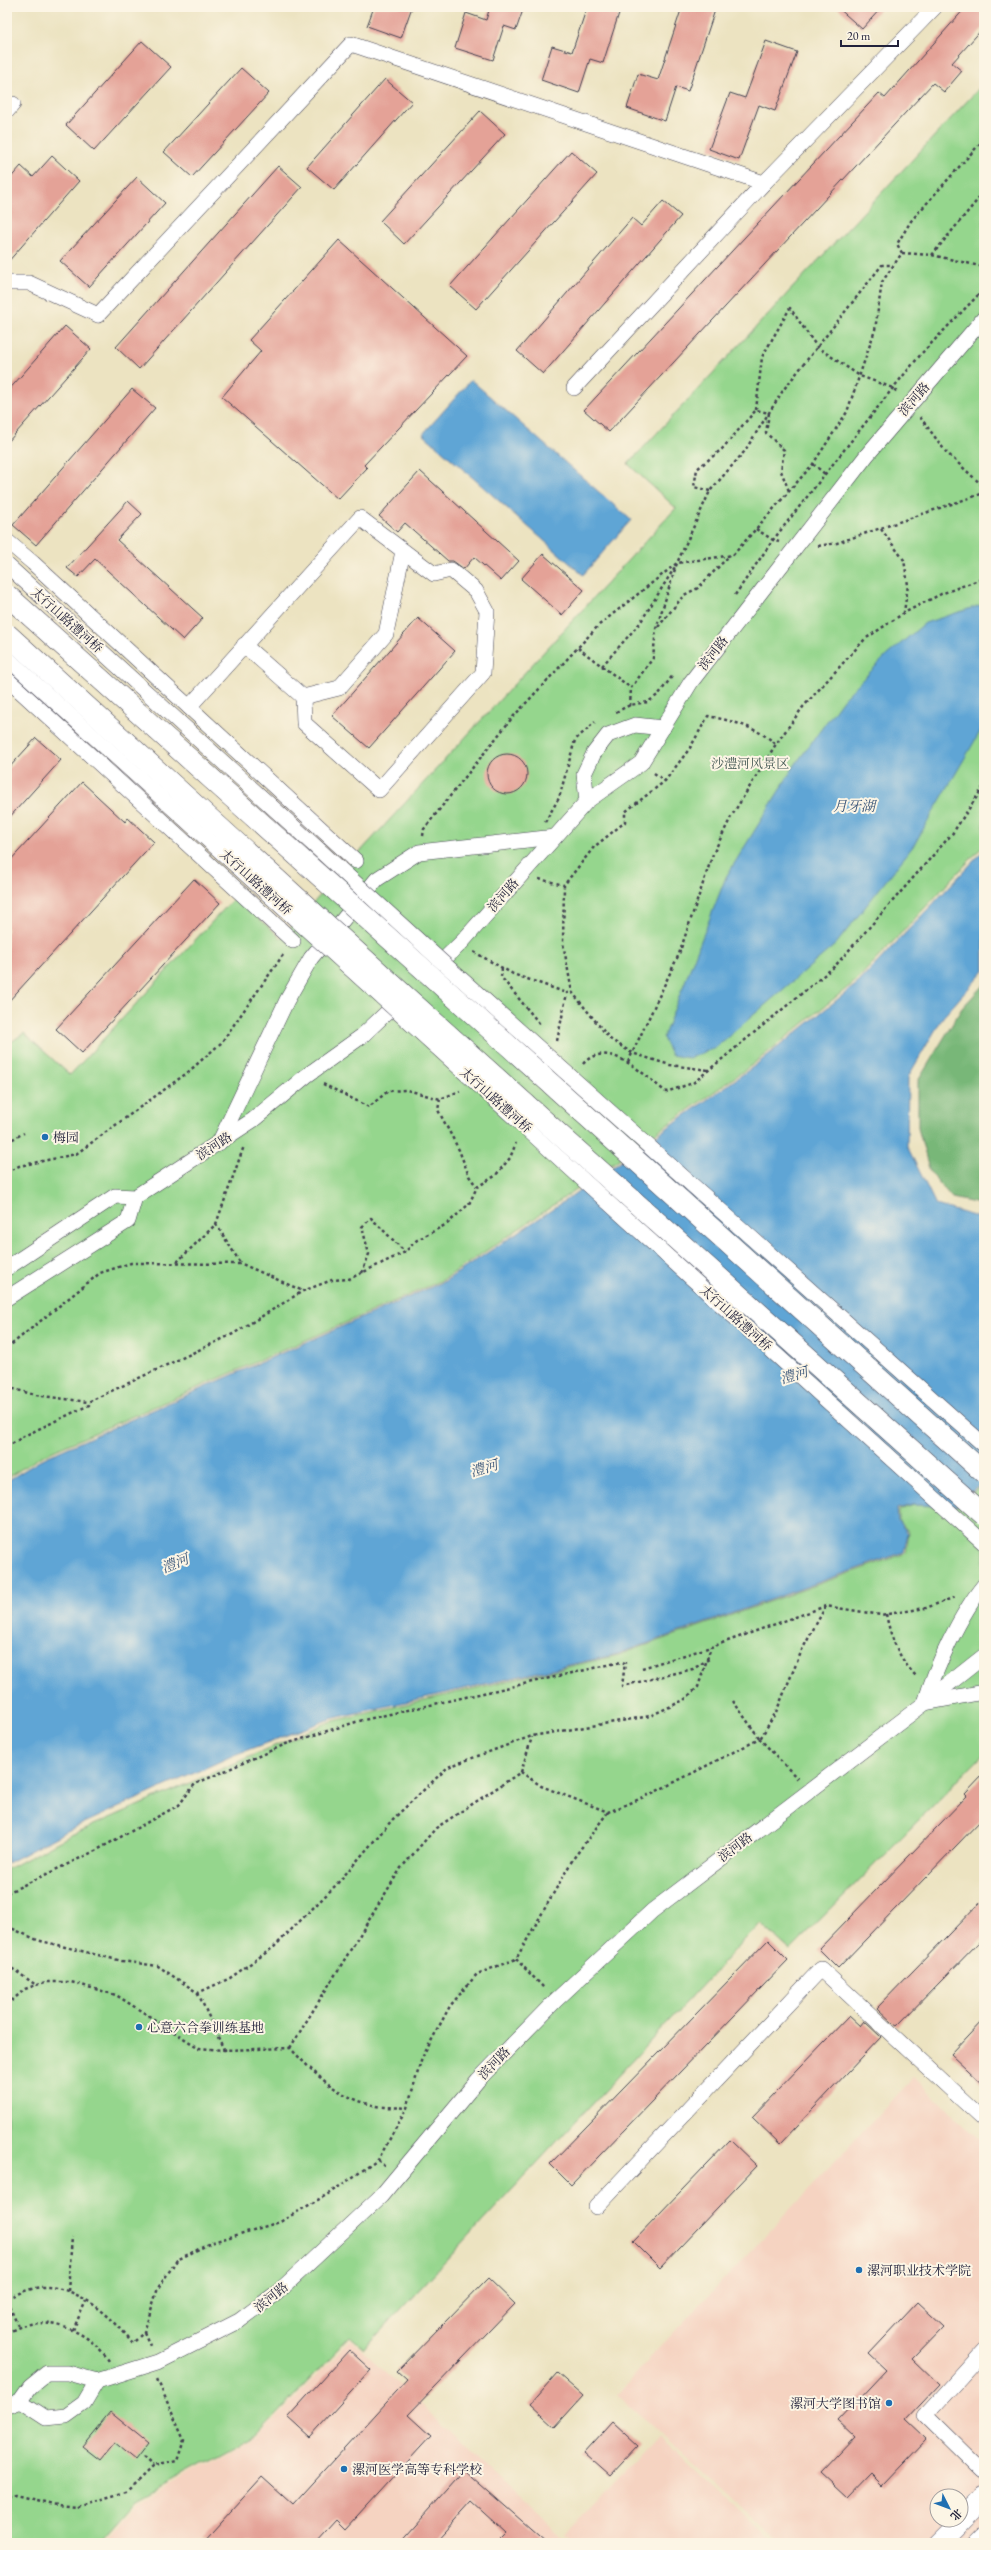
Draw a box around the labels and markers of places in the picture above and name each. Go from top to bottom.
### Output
place label: 梅园 [53,1129,79,1146]
marker: 梅园 [40,1132,50,1142]
place label: 心意六合拳训练基地 [147,2019,264,2036]
marker: 心意六合拳训练基地 [134,2022,144,2032]
place label: 漯河职业技术学院 [867,2262,971,2279]
marker: 漯河职业技术学院 [854,2265,864,2275]
place label: 漯河大学图书馆 [790,2395,881,2412]
marker: 漯河大学图书馆 [884,2398,894,2408]
place label: 漯河医学高等专科学校 [352,2461,482,2478]
marker: 漯河医学高等专科学校 [339,2464,349,2474]

